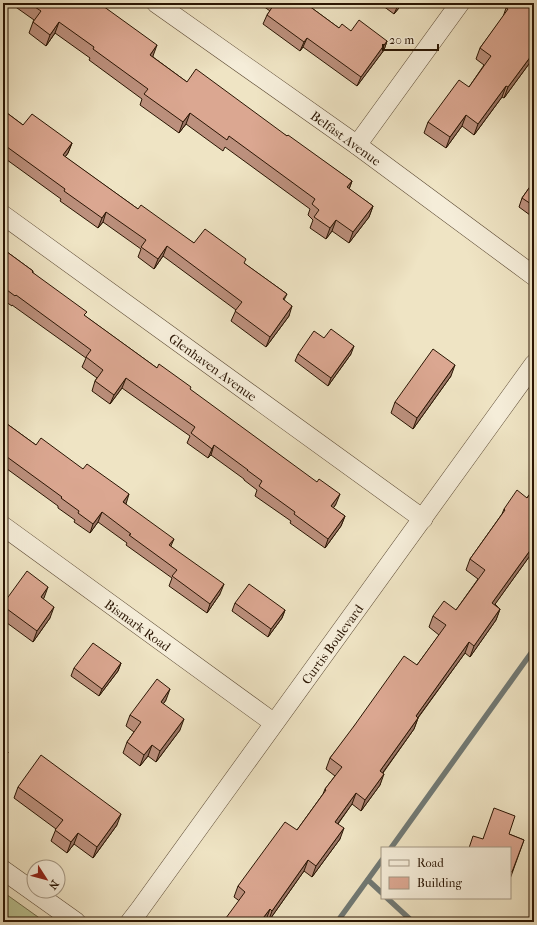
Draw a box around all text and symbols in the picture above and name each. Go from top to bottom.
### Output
scale bar [383,26,438,52]
text: 20 m [389,33,414,47]
street label: Belfast Avenue [308,108,384,169]
street label: Glenhaven Avenue [166,331,260,405]
street label: Bismark Road [102,596,174,655]
street label: Curtis Boulevard [299,601,367,687]
legend [381,847,511,899]
text: Road [417,856,444,870]
north arrow [26,859,66,899]
text: Building [417,876,462,890]
text: N [46,877,61,892]

